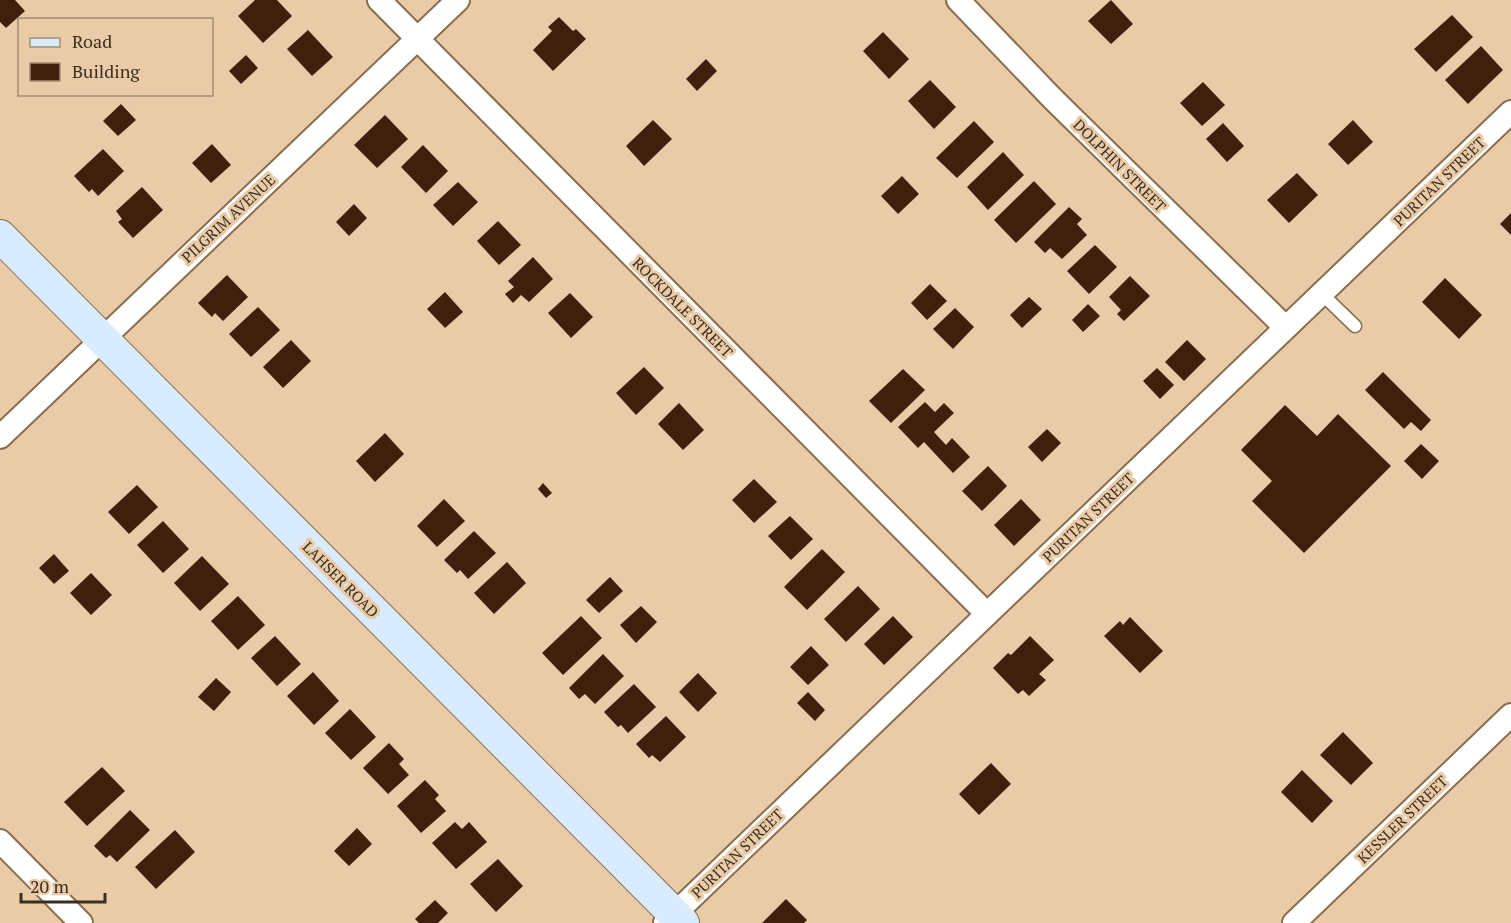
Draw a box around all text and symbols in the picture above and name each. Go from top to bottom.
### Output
legend [18,18,213,96]
text: Road [72,29,112,53]
text: Building [72,59,140,83]
street label: DOLPHIN STREET [1069,114,1171,216]
street label: PURITAN STREET [1389,132,1489,230]
street label: PILGRIM AVENUE [177,169,279,267]
street label: ROCKDALE STREET [629,253,737,361]
street label: PURITAN STREET [1038,468,1138,566]
street label: LAHSER ROAD [299,537,383,621]
street label: KESSLER STREET [1353,771,1451,867]
street label: PURITAN STREET [687,804,787,902]
scale bar [21,866,105,904]
text: 20 m [30,874,70,898]

